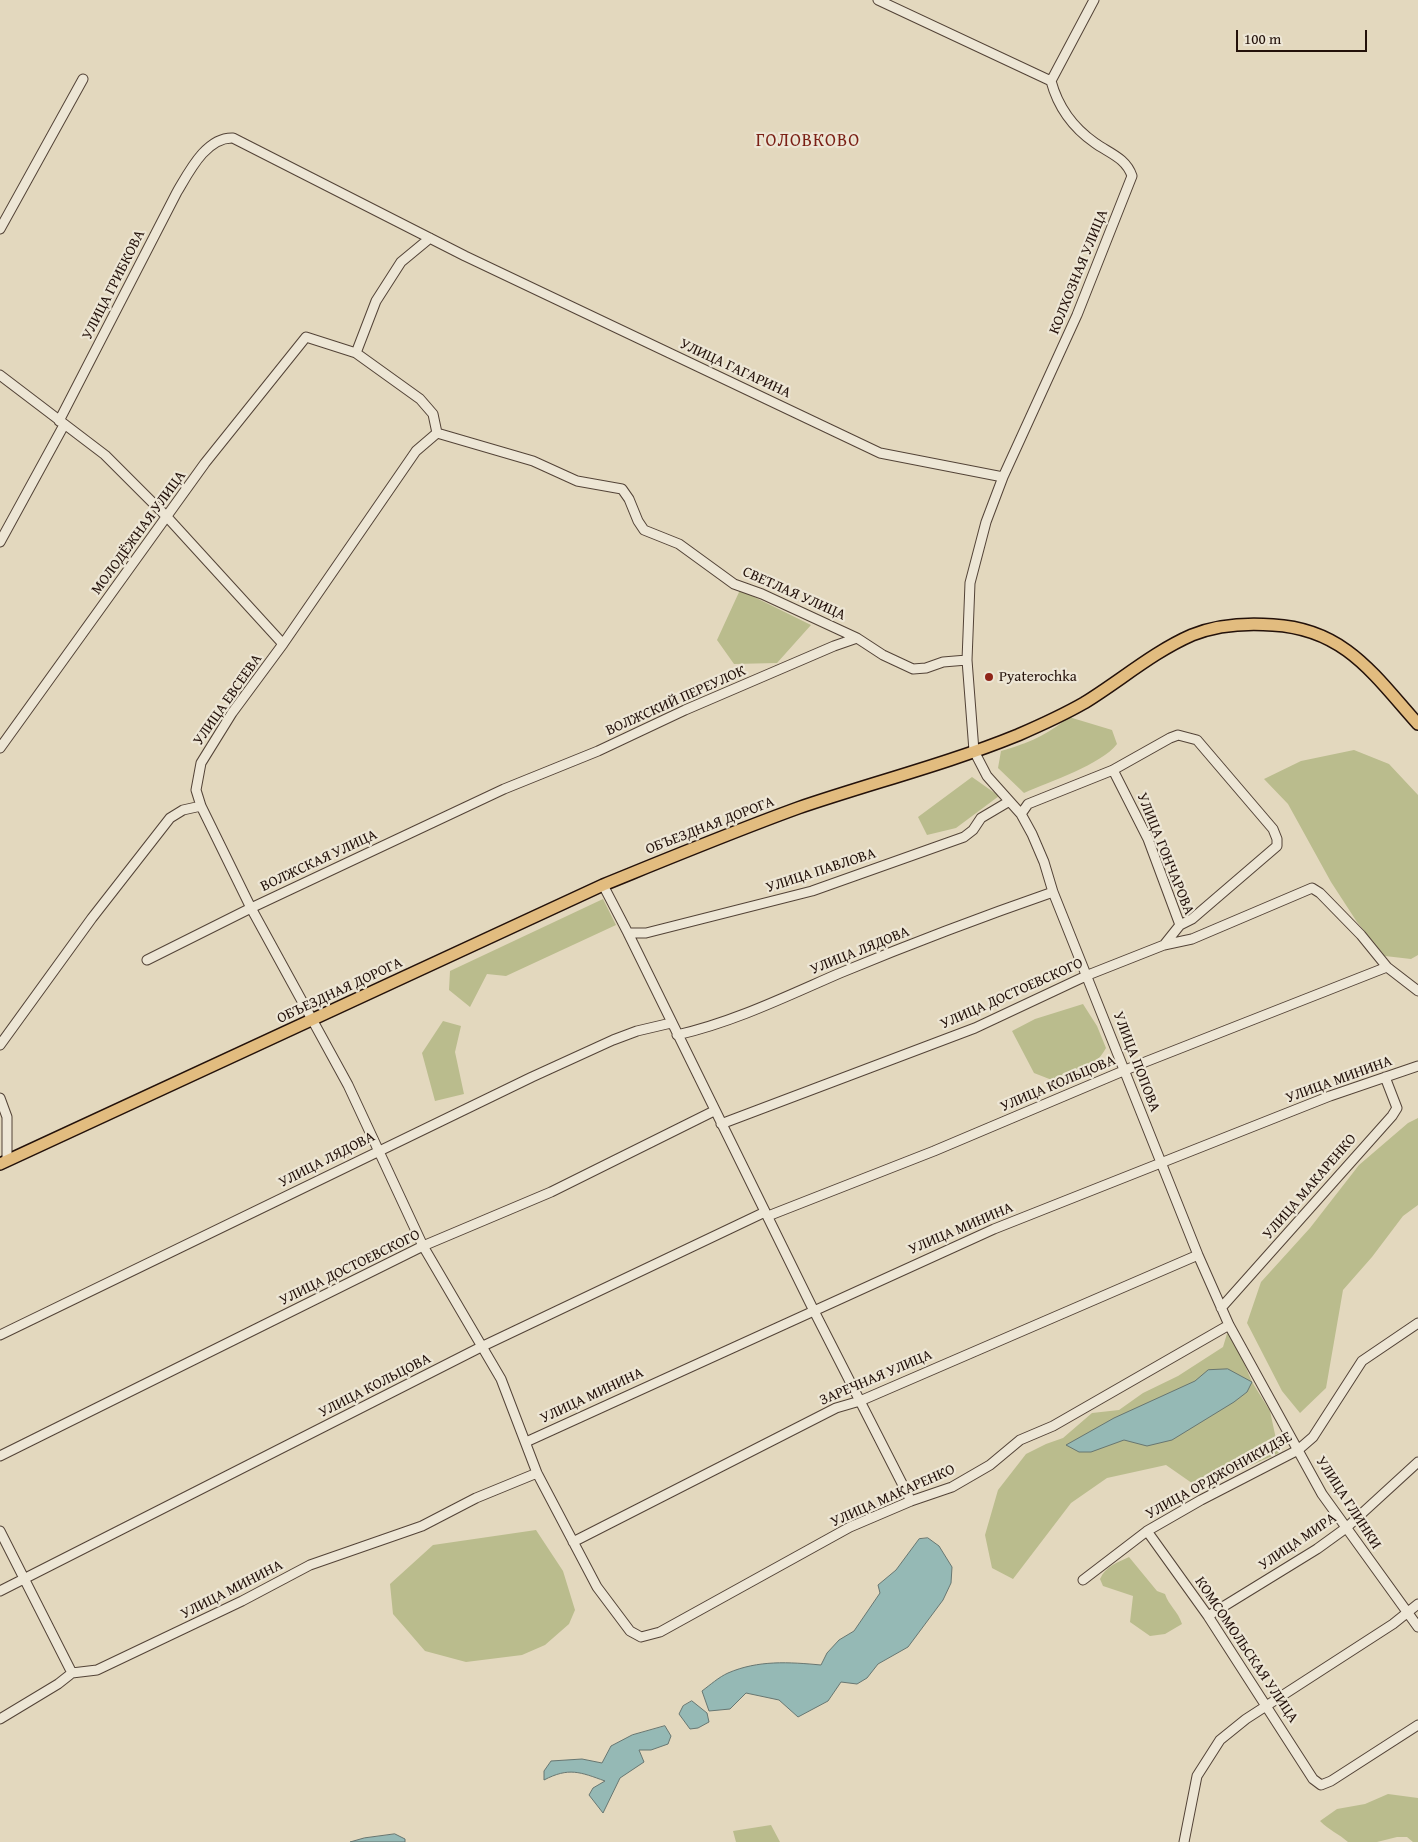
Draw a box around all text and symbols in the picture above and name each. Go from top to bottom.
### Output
scale bar [1238,20,1369,52]
text: 100 m [1244,28,1281,49]
district label: ГОЛОВКОВО [755,130,861,152]
street label: КОЛХОЗНАЯ УЛИЦА [1046,207,1112,337]
street label: УЛИЦА ГРИБКОВА [79,227,149,343]
street label: УЛИЦА ГАГАРИНА [676,335,794,403]
street label: МОЛОДЁЖНАЯ УЛИЦА [88,468,190,598]
street label: СВЕТЛАЯ УЛИЦА [740,563,848,625]
street label: УЛИЦА ЕВСЕЕВА [190,651,266,749]
street label: ВОЛЖСКИЙ ПЕРЕУЛОК [603,662,749,740]
place label: Pyaterochka [999,668,1077,686]
marker: Pyaterochka [983,671,995,683]
street label: УЛИЦА ГОНЧАРОВА [1132,790,1198,918]
street label: ОБЪЕЗДНАЯ ДОРОГА [643,793,777,859]
street label: ВОЛЖСКАЯ УЛИЦА [258,826,380,896]
street label: УЛИЦА ПАВЛОВА [764,845,878,897]
street label: УЛИЦА ЛЯДОВА [808,923,912,979]
street label: ОБЪЕЗДНАЯ ДОРОГА [274,954,406,1028]
street label: УЛИЦА ДОСТОЕВСКОГО [938,954,1086,1034]
street label: УЛИЦА ПОПОВА [1109,1009,1163,1115]
street label: УЛИЦА КОЛЬЦОВА [998,1052,1118,1116]
street label: УЛИЦА МИНИНА [1283,1052,1395,1108]
street label: УЛИЦА ЛЯДОВА [276,1128,378,1192]
street label: УЛИЦА МАКАРЕНКО [1259,1131,1361,1243]
street label: УЛИЦА МИНИНА [906,1199,1016,1259]
street label: УЛИЦА ДОСТОЕВСКОГО [277,1226,423,1310]
street label: ЗАРЕЧНАЯ УЛИЦА [817,1346,935,1410]
street label: УЛИЦА КОЛЬЦОВА [316,1350,434,1422]
street label: УЛИЦА МИНИНА [538,1364,646,1428]
street label: УЛИЦА ОРДЖОНИКИДЗЕ [1143,1428,1295,1524]
street label: УЛИЦА ГЛИНКИ [1311,1453,1385,1553]
street label: УЛИЦА МАКАРЕНКО [828,1461,958,1531]
street label: УЛИЦА МИРА [1256,1509,1340,1575]
street label: УЛИЦА МИНИНА [178,1557,286,1623]
street label: КОМСОМОЛЬСКАЯ УЛИЦА [1190,1574,1302,1726]

